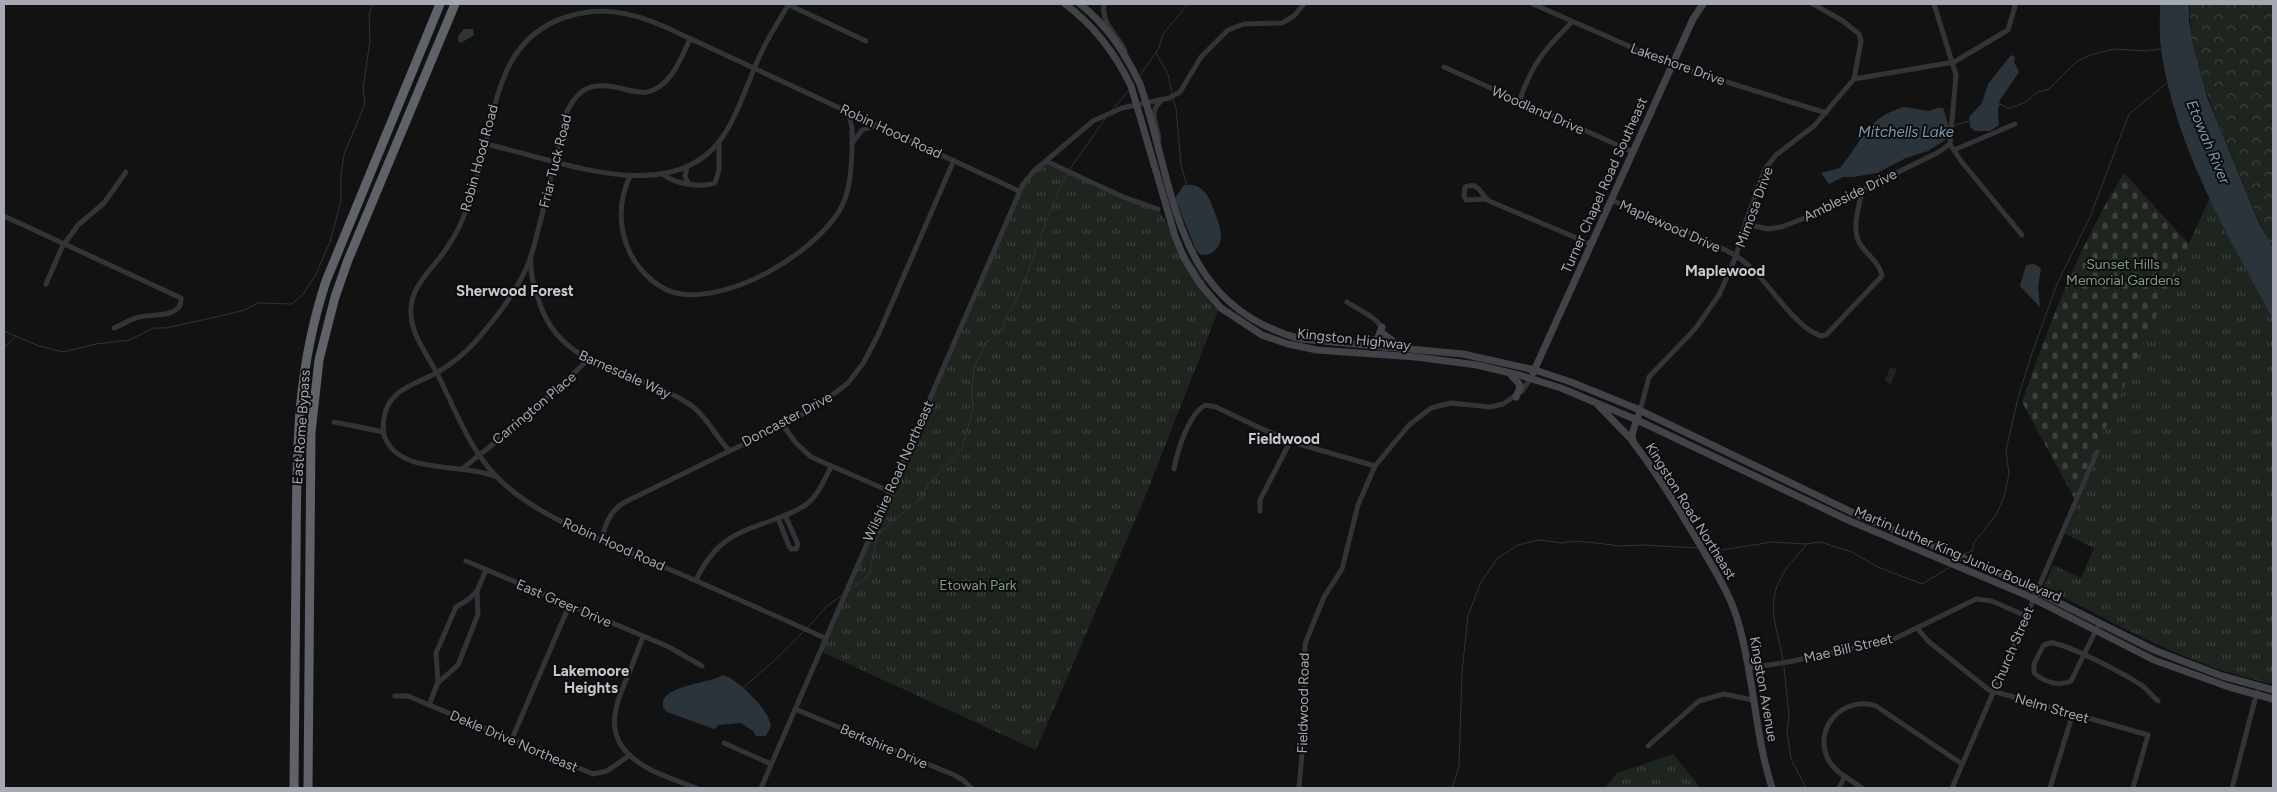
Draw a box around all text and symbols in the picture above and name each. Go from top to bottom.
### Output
street label: Lakeshore Drive [1628,39,1728,90]
street label: Woodland Drive [1489,82,1587,139]
street label: Turner Chapel Road Southeast [1558,95,1651,276]
water label: Etowah River [2182,97,2234,188]
street label: Robin Hood Road [837,100,944,162]
street label: Robin Hood Road [457,103,502,214]
street label: Friar Tuck Road [536,113,575,210]
water label: Mitchells Lake [1858,123,1954,141]
street label: Mimosa Drive [1732,164,1777,250]
street label: Ambleside Drive [1801,165,1900,225]
street label: Maplewood Drive [1617,197,1723,257]
park label: Sunset Hills Memorial Gardens [2066,256,2180,289]
district label: Maplewood [1685,262,1765,280]
district label: Sherwood Forest [456,282,574,300]
street label: Kingston Highway [1296,325,1412,354]
street label: Barnesdale Way [576,347,674,403]
street label: Carrington Place [489,368,580,448]
street label: East Rome Bypass [289,369,314,485]
street label: Doncaster Drive [739,388,836,450]
street label: Wilshire Road Northeast [860,398,937,544]
district label: Fieldwood [1248,430,1320,448]
street label: Kingston Road Northeast [1641,440,1740,583]
street label: Martin Luther King Junior Boulevard [1852,503,2064,606]
street label: Robin Hood Road [560,514,668,575]
street label: East Greer Drive [514,576,614,631]
park label: Etowah Park [939,577,1017,594]
street label: Church Street [1987,604,2038,692]
street label: Mae Bill Street [1802,630,1894,667]
street label: Kingston Avenue [1746,635,1781,743]
street label: Fieldwood Road [1294,653,1313,754]
district label: Lakemoore Heights [553,662,630,697]
street label: Nelm Street [2013,690,2091,727]
street label: Dekle Drive Northeast [447,707,580,776]
street label: Berkshire Drive [837,720,930,773]

